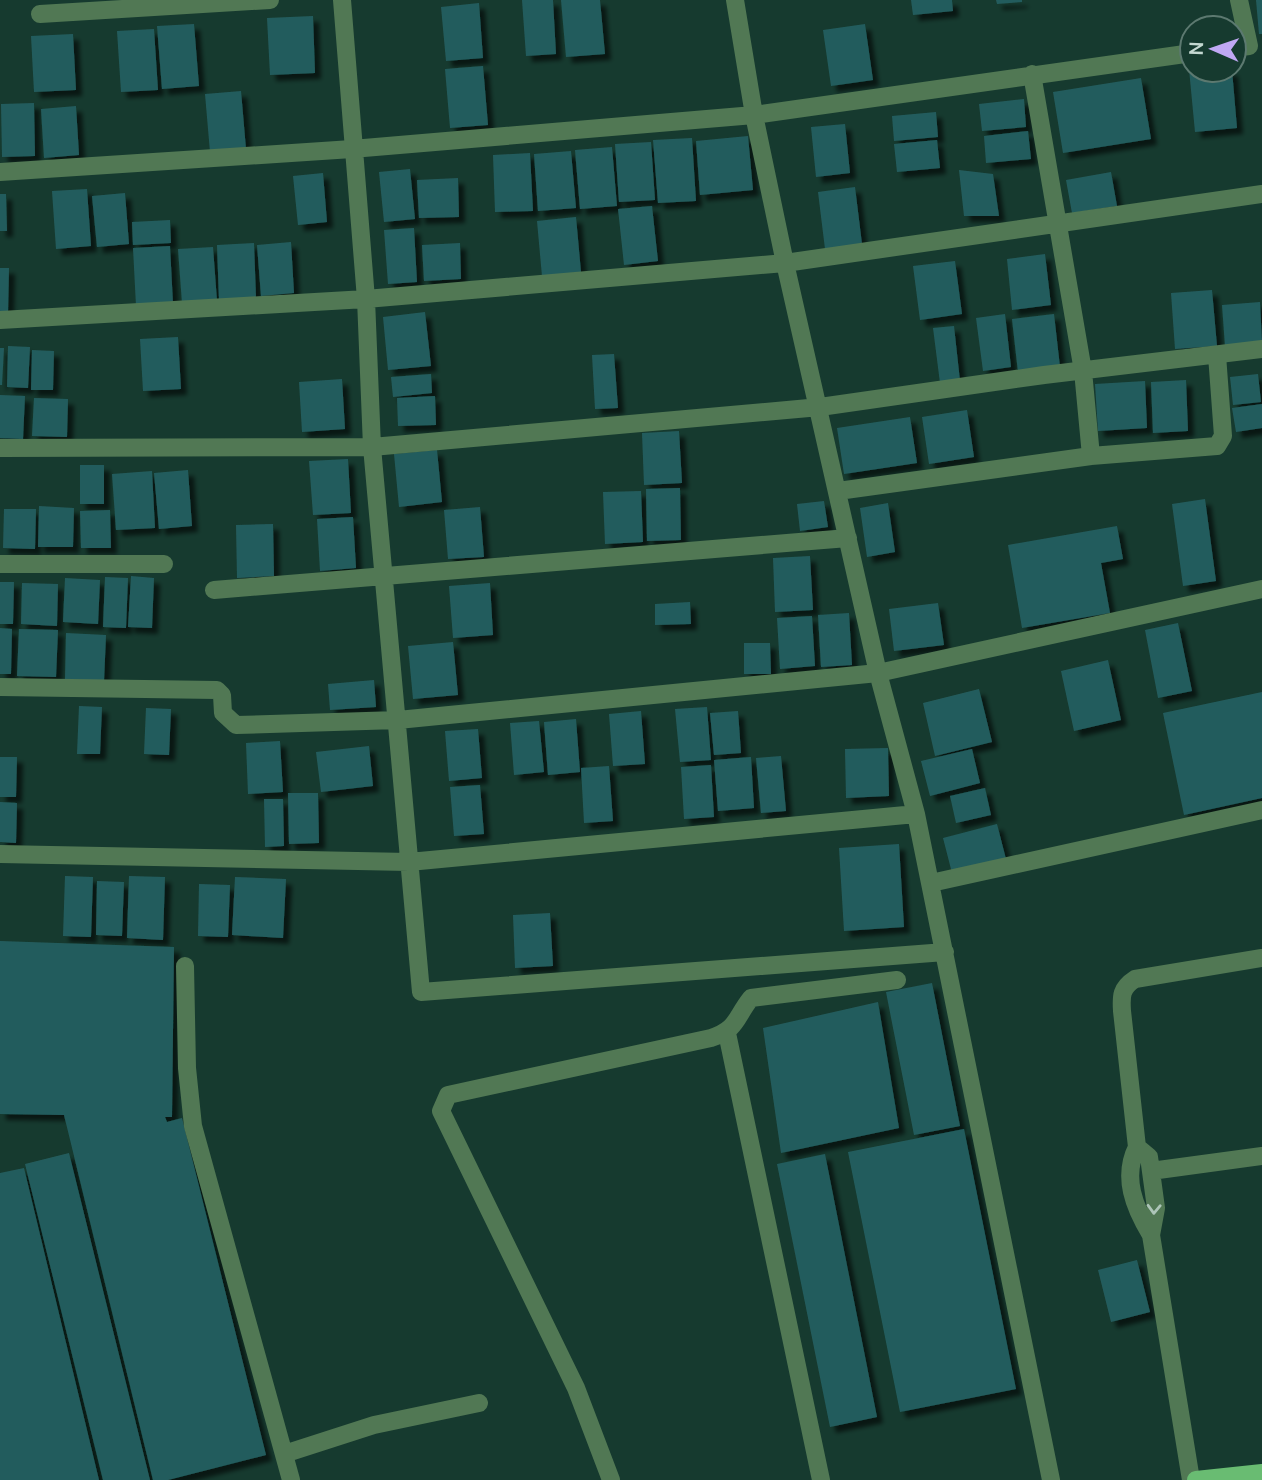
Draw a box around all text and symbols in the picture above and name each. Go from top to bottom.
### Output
north arrow [1178,14,1248,84]
text: N [1183,41,1209,56]
one-way arrow [1146,1204,1162,1215]

